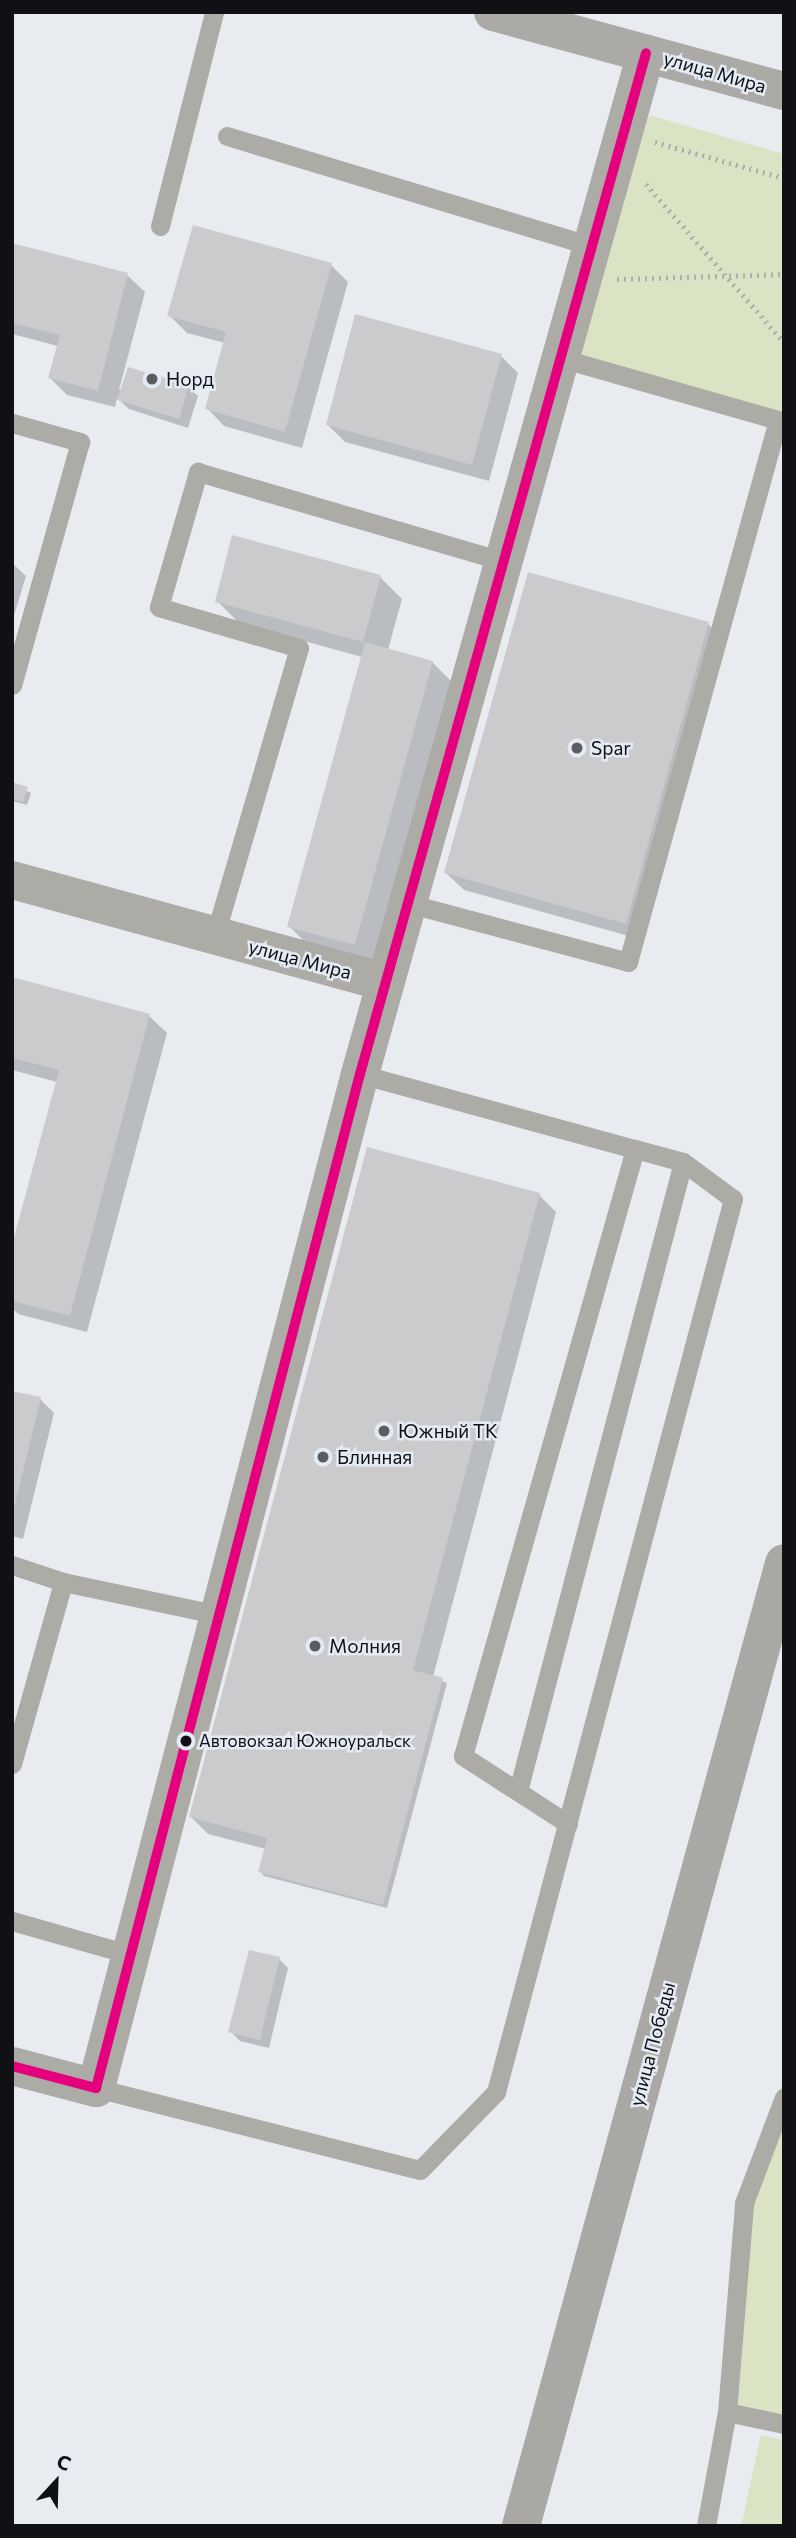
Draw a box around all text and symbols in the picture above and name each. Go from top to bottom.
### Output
street label: улица Мира [661,46,769,98]
place label: Норд [166,368,214,390]
marker: Норд [144,371,160,387]
place label: Spar [591,737,631,759]
marker: Spar [569,740,585,756]
street label: улица Мира [246,934,354,984]
place label: Южный ТК [398,1420,498,1442]
marker: Южный ТК [376,1423,392,1439]
place label: Блинная [337,1446,412,1468]
marker: Блинная [315,1449,331,1465]
place label: Молния [329,1635,401,1657]
marker: Молния [307,1638,323,1654]
place label: Автовокзал Южноуральск [199,1731,411,1751]
marker: Автовокзал Южноуральск [179,1734,193,1748]
street label: улица Победы [624,1979,680,2109]
north arrow [21,2447,91,2517]
text: С [54,2449,74,2475]

